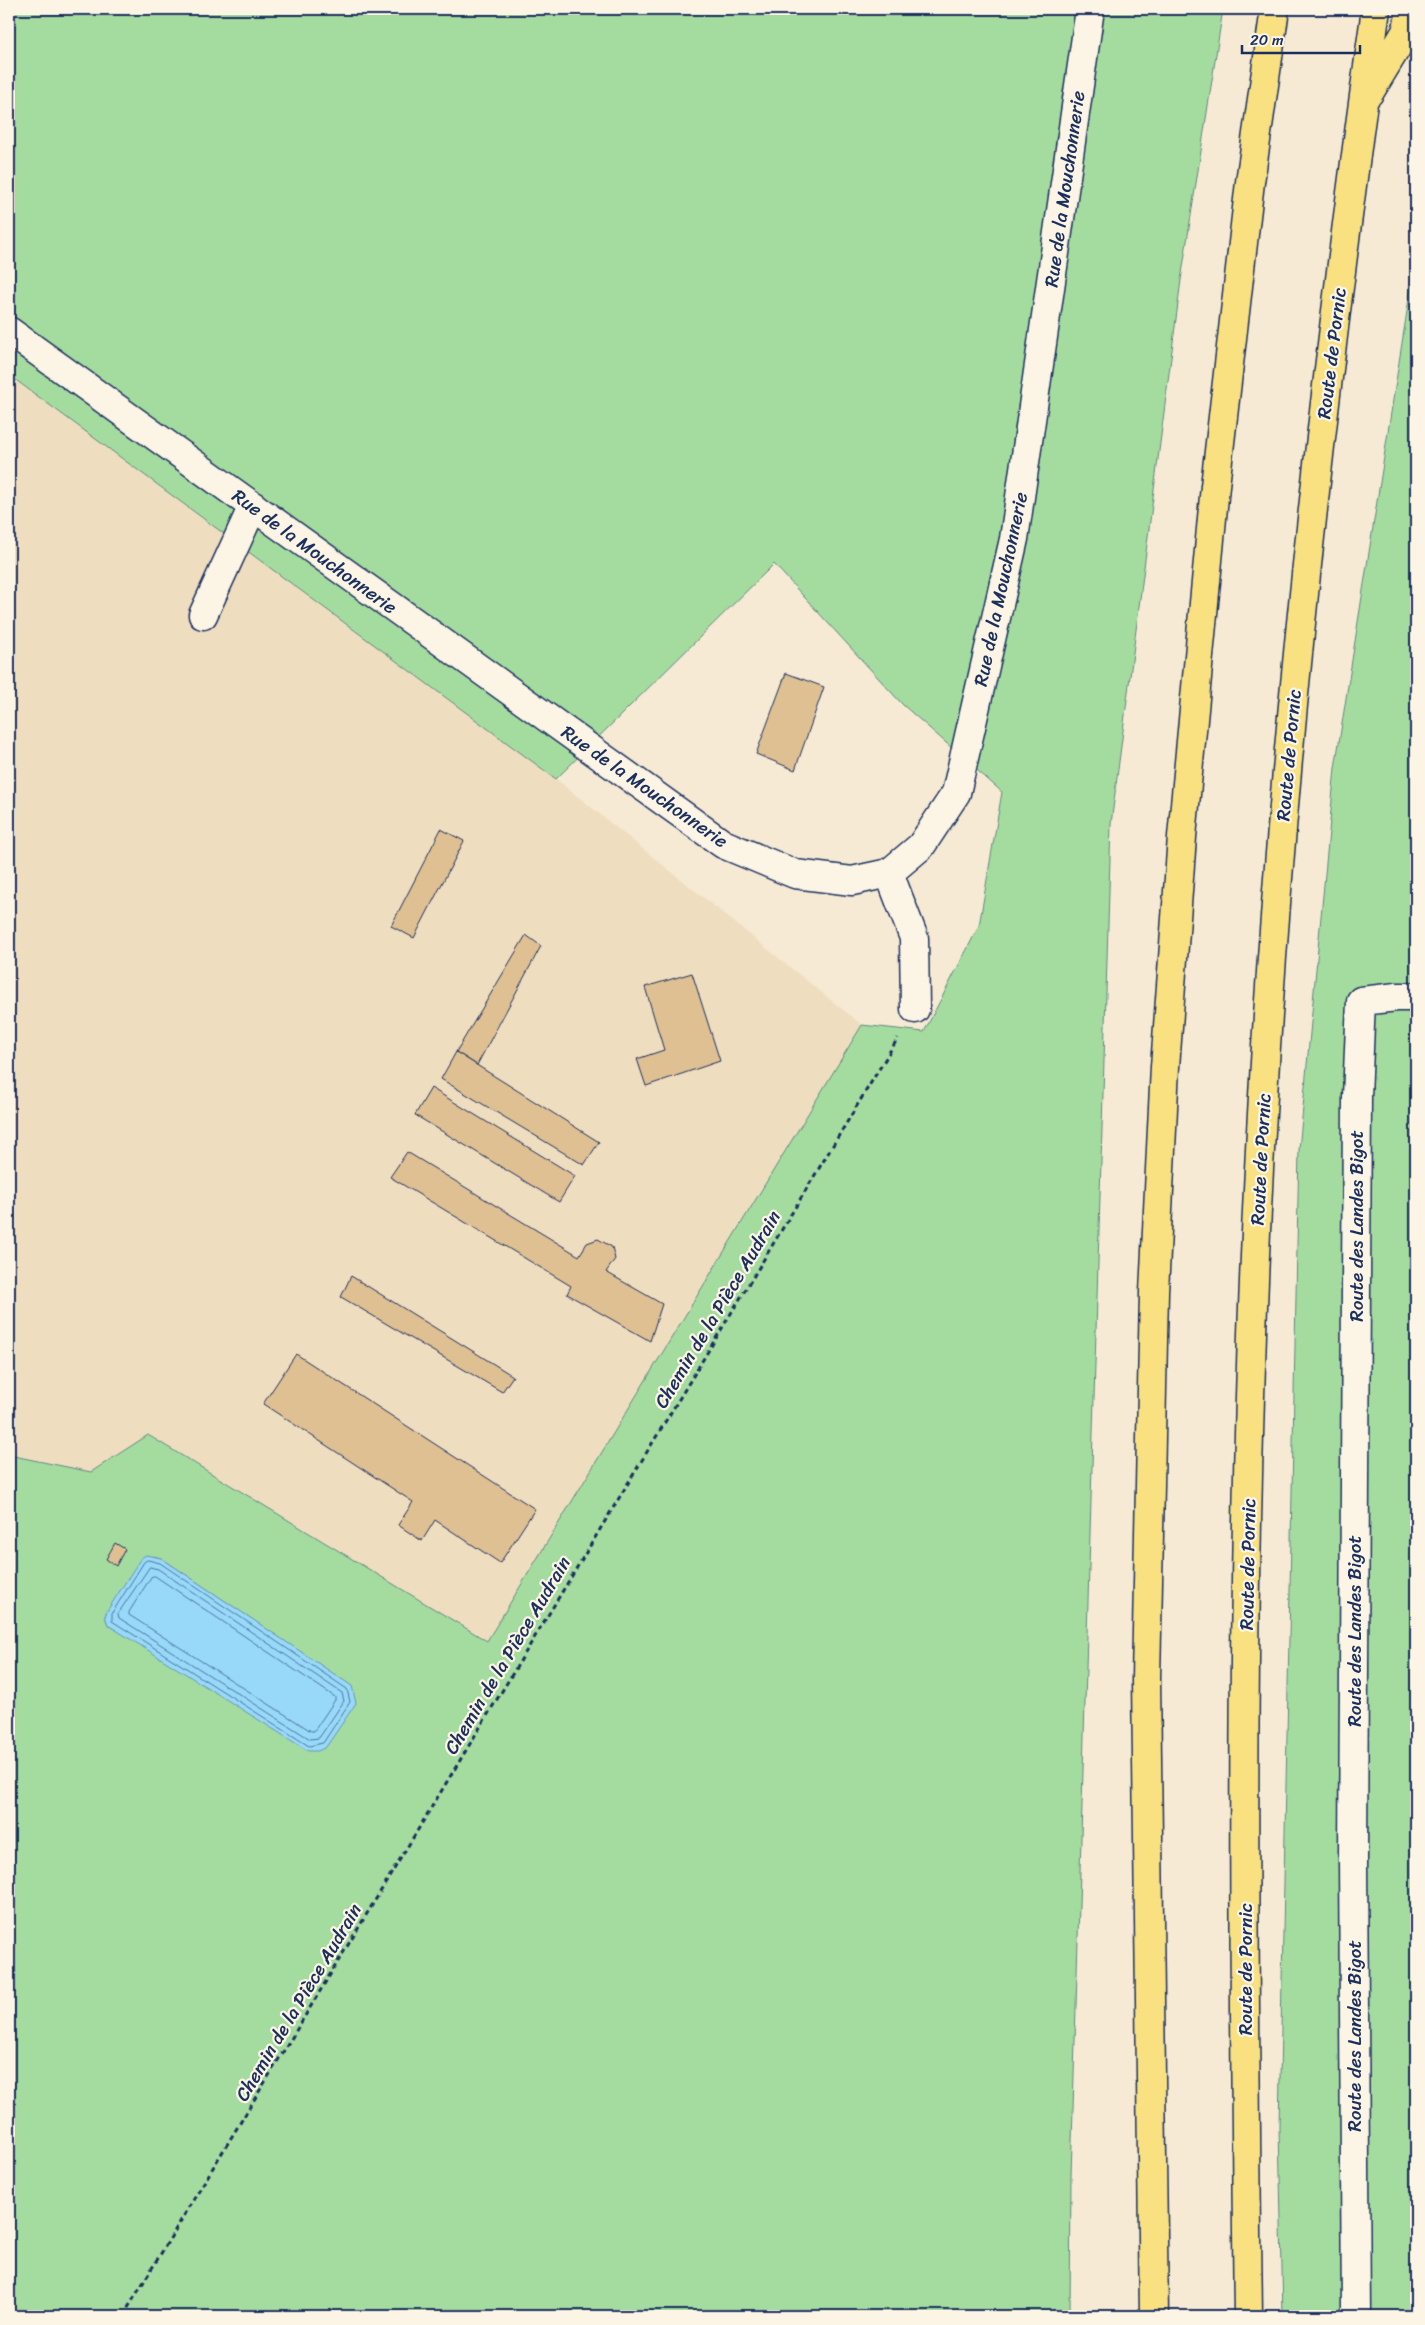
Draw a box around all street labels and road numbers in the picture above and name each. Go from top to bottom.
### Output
street label: Rue de la Mouchonnerie [1034,89,1095,289]
street label: Route de Pornic [1307,285,1356,421]
street label: Rue de la Mouchonnerie [225,480,405,623]
street label: Rue de la Mouchonnerie [964,489,1037,689]
street label: Route de Pornic [1266,688,1311,822]
street label: Rue de la Mouchonnerie [554,716,735,857]
street label: Route de Pornic [1241,1092,1280,1226]
street label: Route des Landes Bigot [1340,1130,1373,1322]
street label: Chemin de la Pièce Audrain [645,1204,790,1415]
street label: Route de Pornic [1230,1498,1265,1631]
street label: Route des Landes Bigot [1338,1535,1371,1727]
street label: Chemin de la Pièce Audrain [435,1550,580,1761]
street label: Chemin de la Pièce Audrain [226,1897,371,2108]
street label: Route de Pornic [1229,1903,1262,2035]
street label: Route des Landes Bigot [1338,1940,1371,2132]

